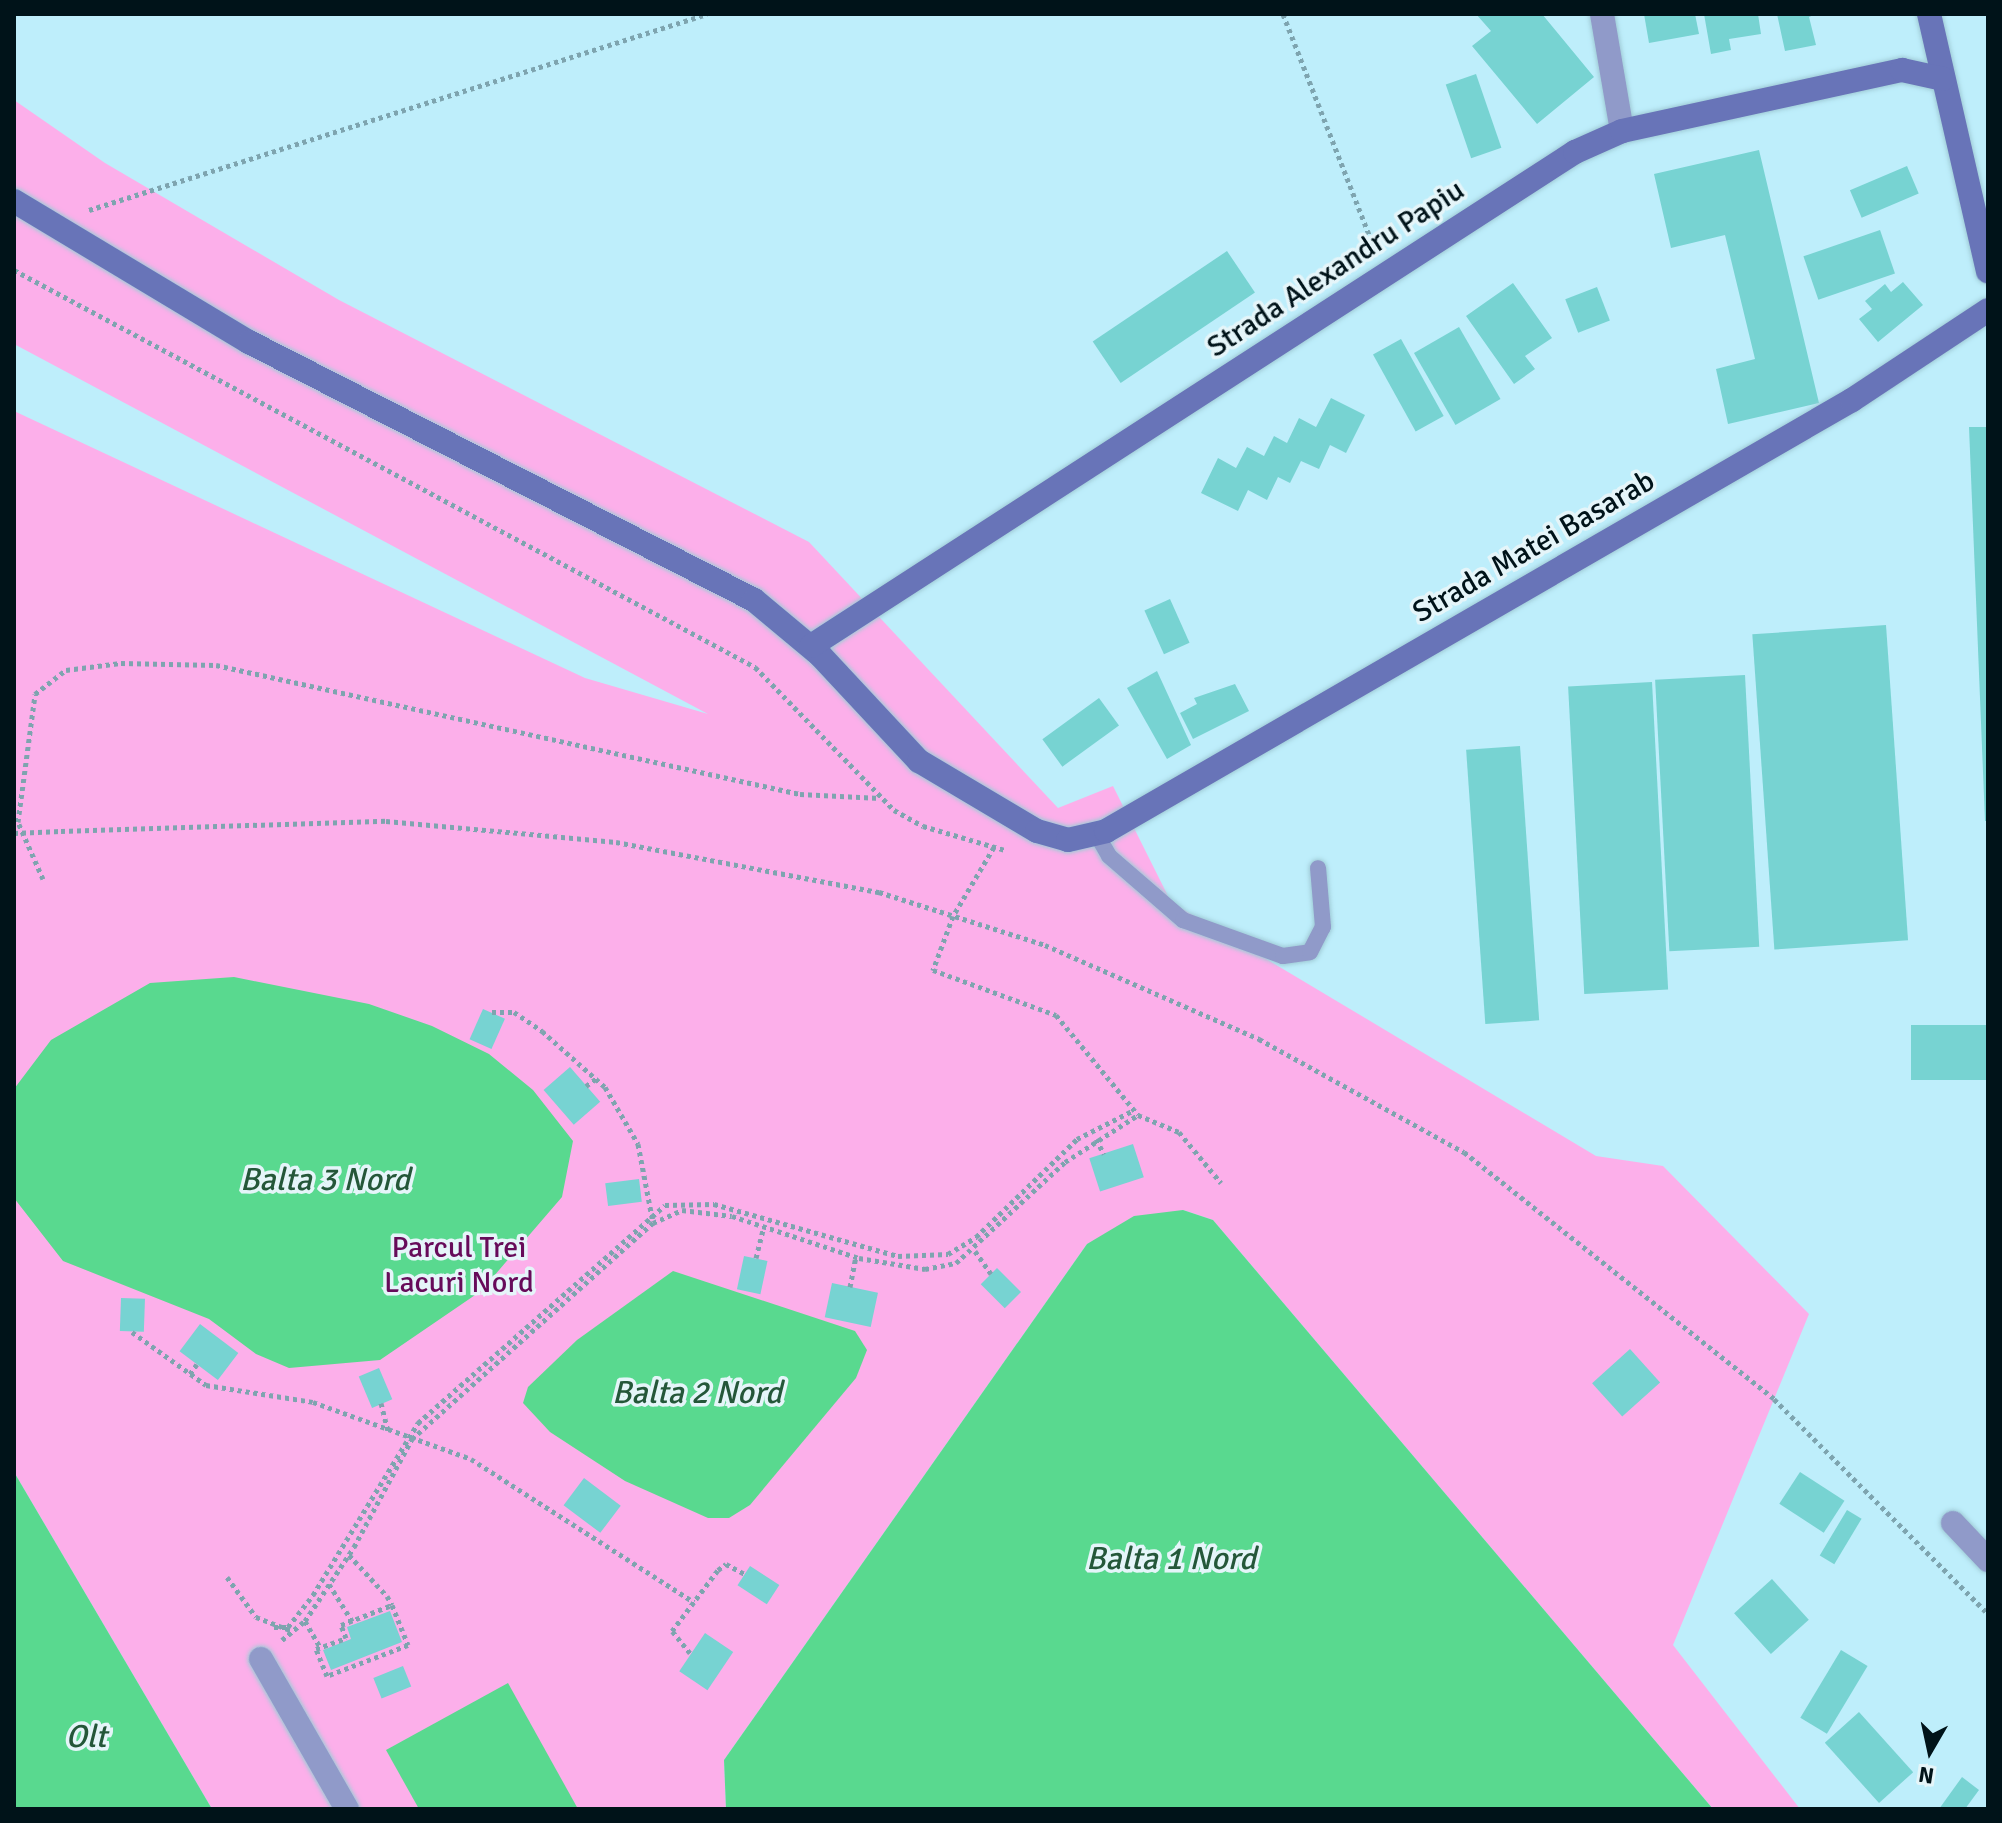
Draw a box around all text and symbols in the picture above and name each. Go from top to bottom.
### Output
street label: Strada Alexandru Papiu [1201,172,1471,366]
street label: Strada Matei Basarab [1407,463,1661,631]
water label: Balta 3 Nord [240,1161,410,1199]
park label: Parcul Trei Lacuri Nord [384,1230,534,1300]
water label: Balta 2 Nord [612,1374,782,1412]
water label: Balta 1 Nord [1086,1540,1256,1578]
north arrow [1890,1711,1970,1791]
water label: Olt [65,1718,107,1756]
text: N [1916,1761,1936,1790]

